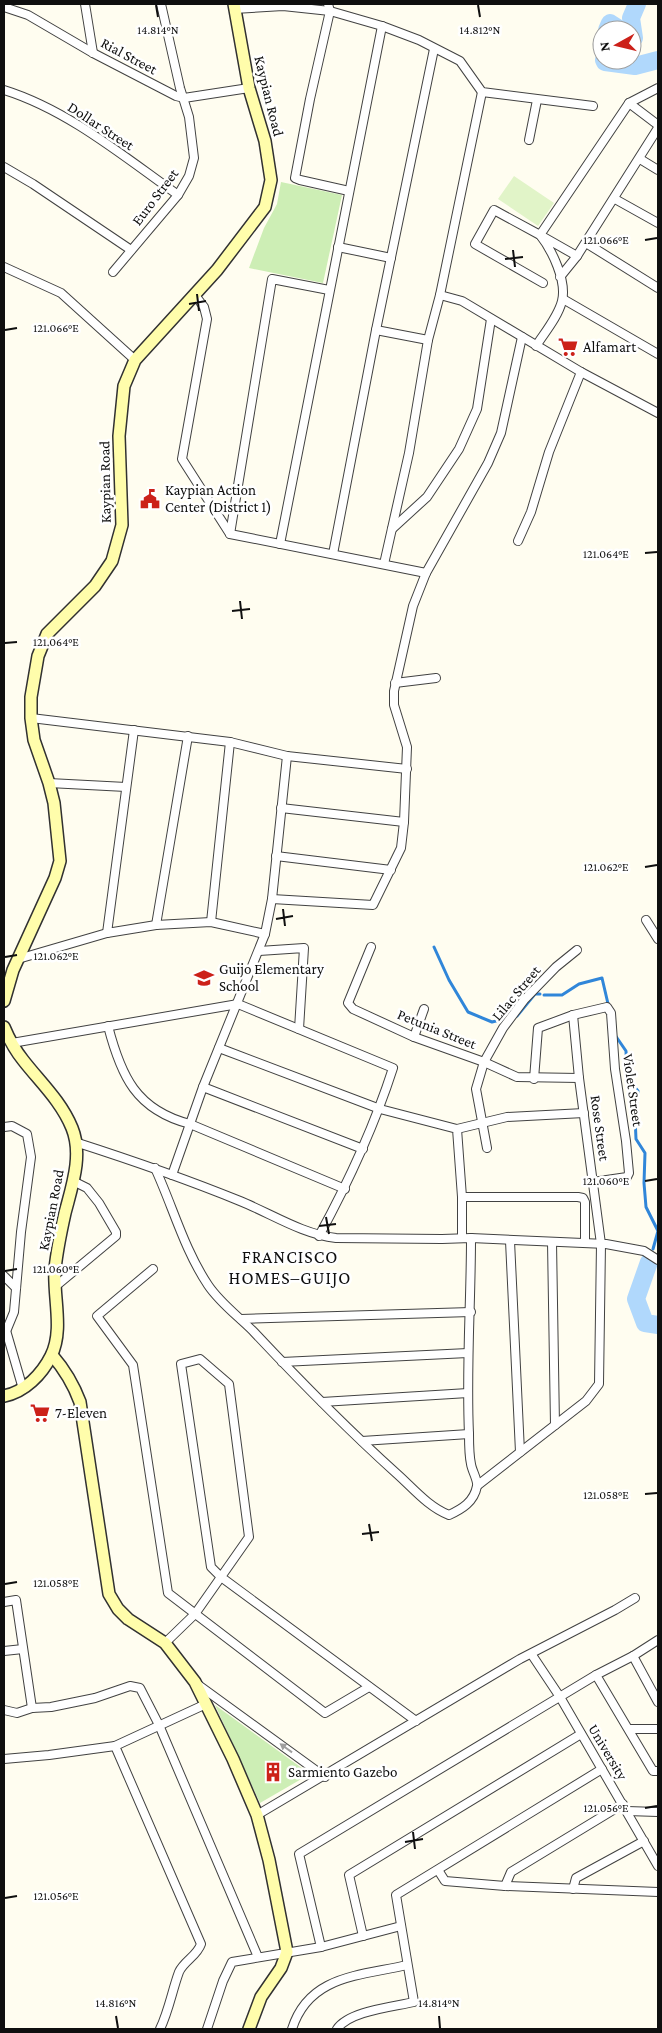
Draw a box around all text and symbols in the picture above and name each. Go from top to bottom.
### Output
north arrow [592,20,642,70]
text: 14.814°N [137,23,179,37]
text: 14.812°N [460,23,501,37]
street label: Rial Street [98,35,161,78]
text: N [595,41,613,53]
street label: Kaypian Road [250,54,287,138]
street label: Dollar Street [65,99,138,154]
street label: Euro Street [129,165,182,228]
text: 121.066°E [583,233,629,247]
text: 121.066°E [33,321,79,335]
supermarket icon: Alfamart [557,336,579,358]
place label: Alfamart [583,339,637,355]
street label: Kaypian Road [96,441,115,523]
place label: Kaypian Action Center (District 1) [165,482,272,516]
public building icon: Kaypian Action Center (District 1) [139,488,161,510]
text: 121.064°E [583,547,629,561]
text: 121.064°E [33,635,79,649]
text: 121.062°E [583,860,629,874]
text: 121.062°E [33,949,79,963]
place label: Guijo Elementary School [219,961,324,994]
street label: Lilac Street [489,962,544,1024]
school or university icon: Guijo Elementary School [193,967,215,989]
street label: Petunia Street [395,1006,480,1052]
street label: Violet Street [620,1053,646,1128]
street label: Rose Street [587,1094,613,1163]
street label: Kaypian Road [35,1168,68,1252]
text: 121.060°E [583,1174,630,1188]
district label: FRANCISCO HOMES–GUIJO [229,1247,351,1288]
text: 121.060°E [33,1262,80,1276]
supermarket icon: 7-Eleven [29,1402,51,1424]
place label: 7-Eleven [55,1405,107,1421]
text: 121.058°E [583,1488,629,1502]
text: 121.058°E [33,1576,79,1590]
street label: University [584,1721,631,1783]
one-way arrow [279,1743,292,1753]
building icon: Sarmiento Gazebo [262,1761,284,1783]
place label: Sarmiento Gazebo [288,1764,398,1780]
text: 121.056°E [584,1801,629,1815]
text: 121.056°E [34,1889,79,1903]
text: 14.816°N [96,1996,137,2010]
text: 14.814°N [418,1996,460,2010]

